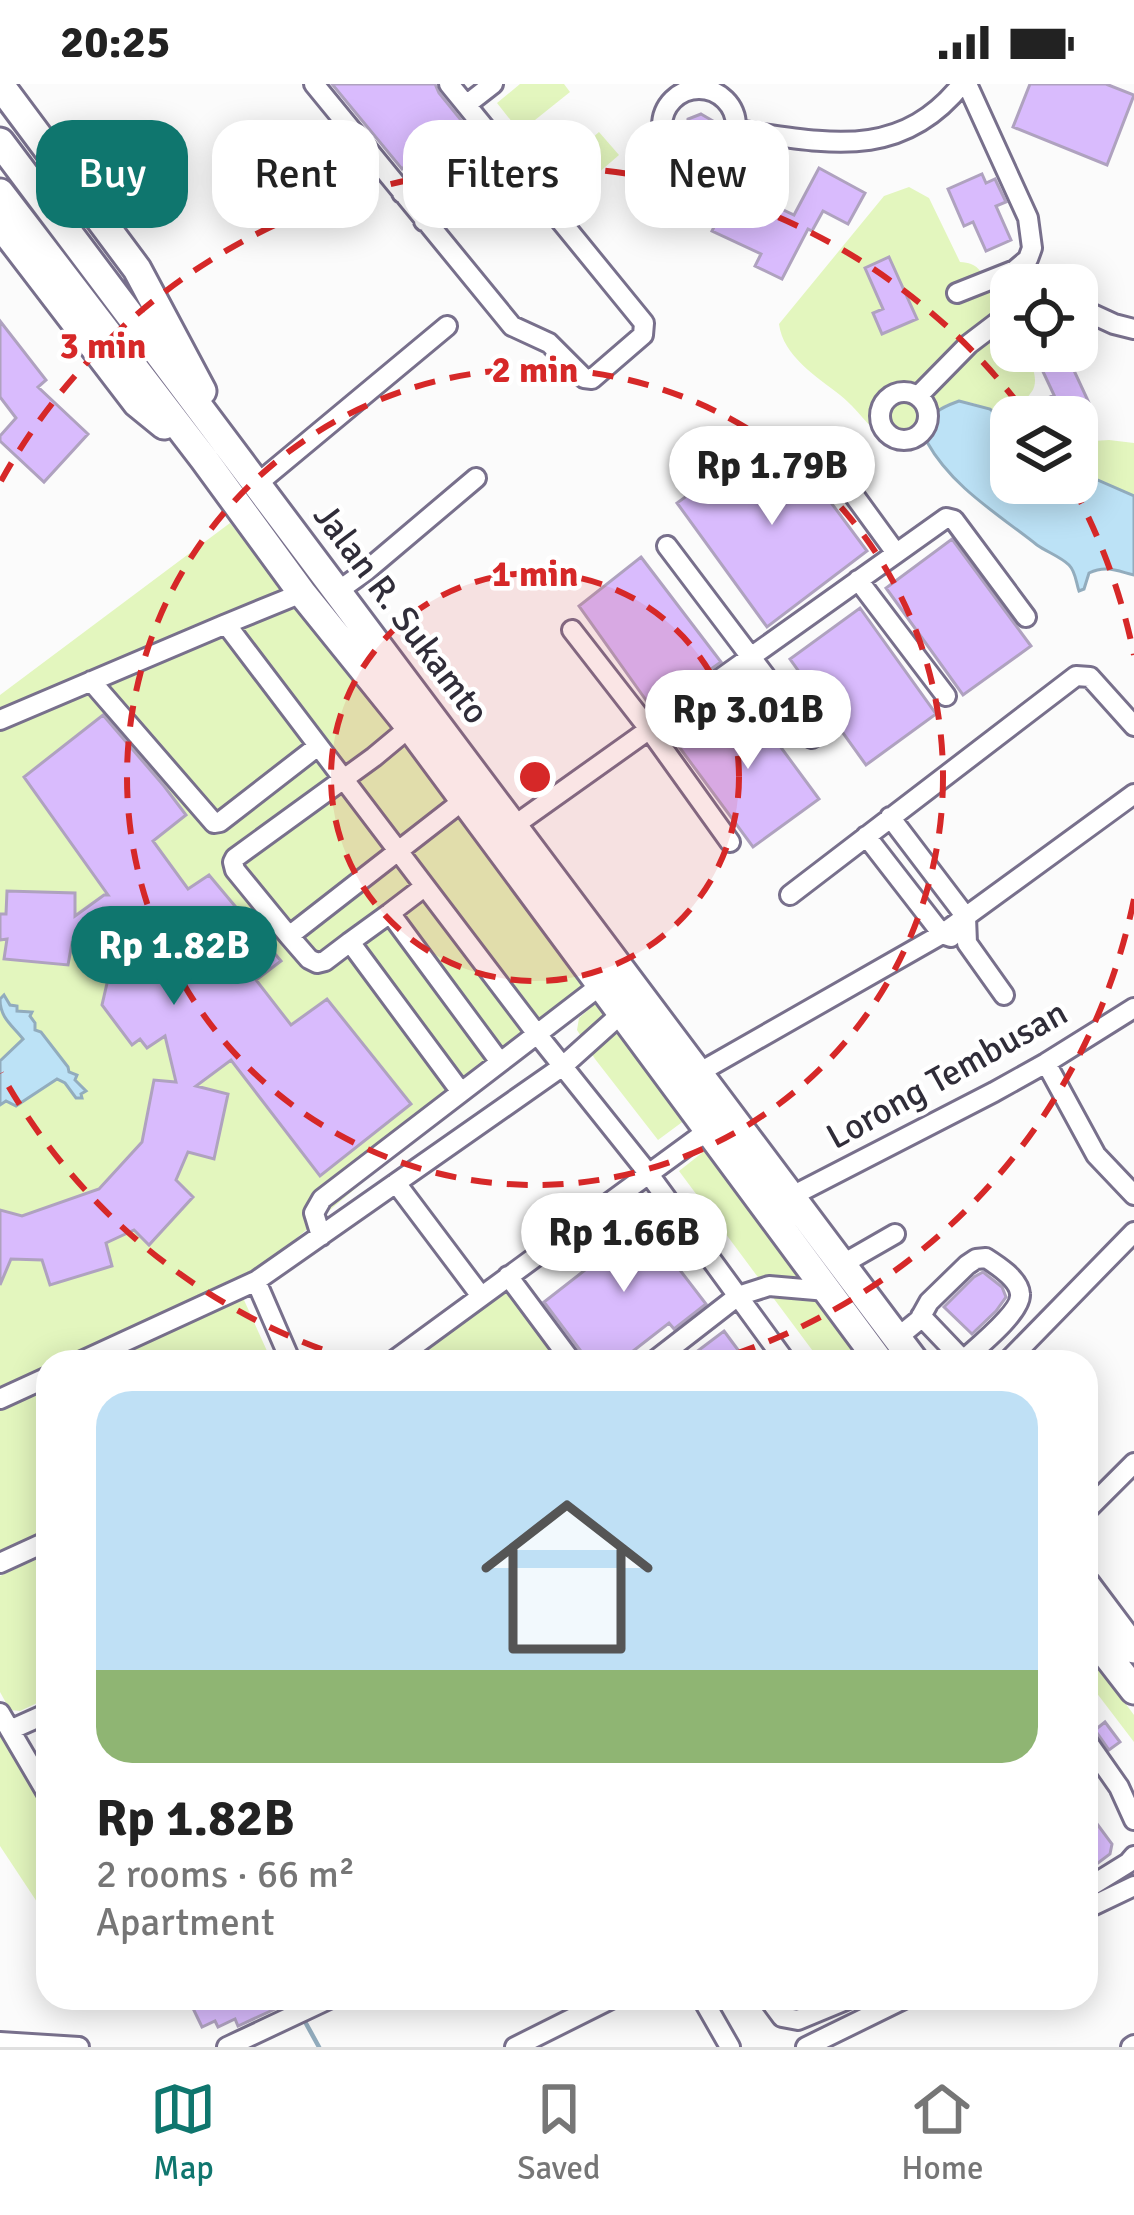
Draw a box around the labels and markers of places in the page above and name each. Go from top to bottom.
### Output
pin: Rp 1.79B [648,426,896,528]
pin: Rp 3.01B [624,670,872,772]
centre of rings [514,756,556,798]
pin: Rp 1.82B [50,906,298,1008]
pin: Rp 1.66B [500,1193,748,1295]

